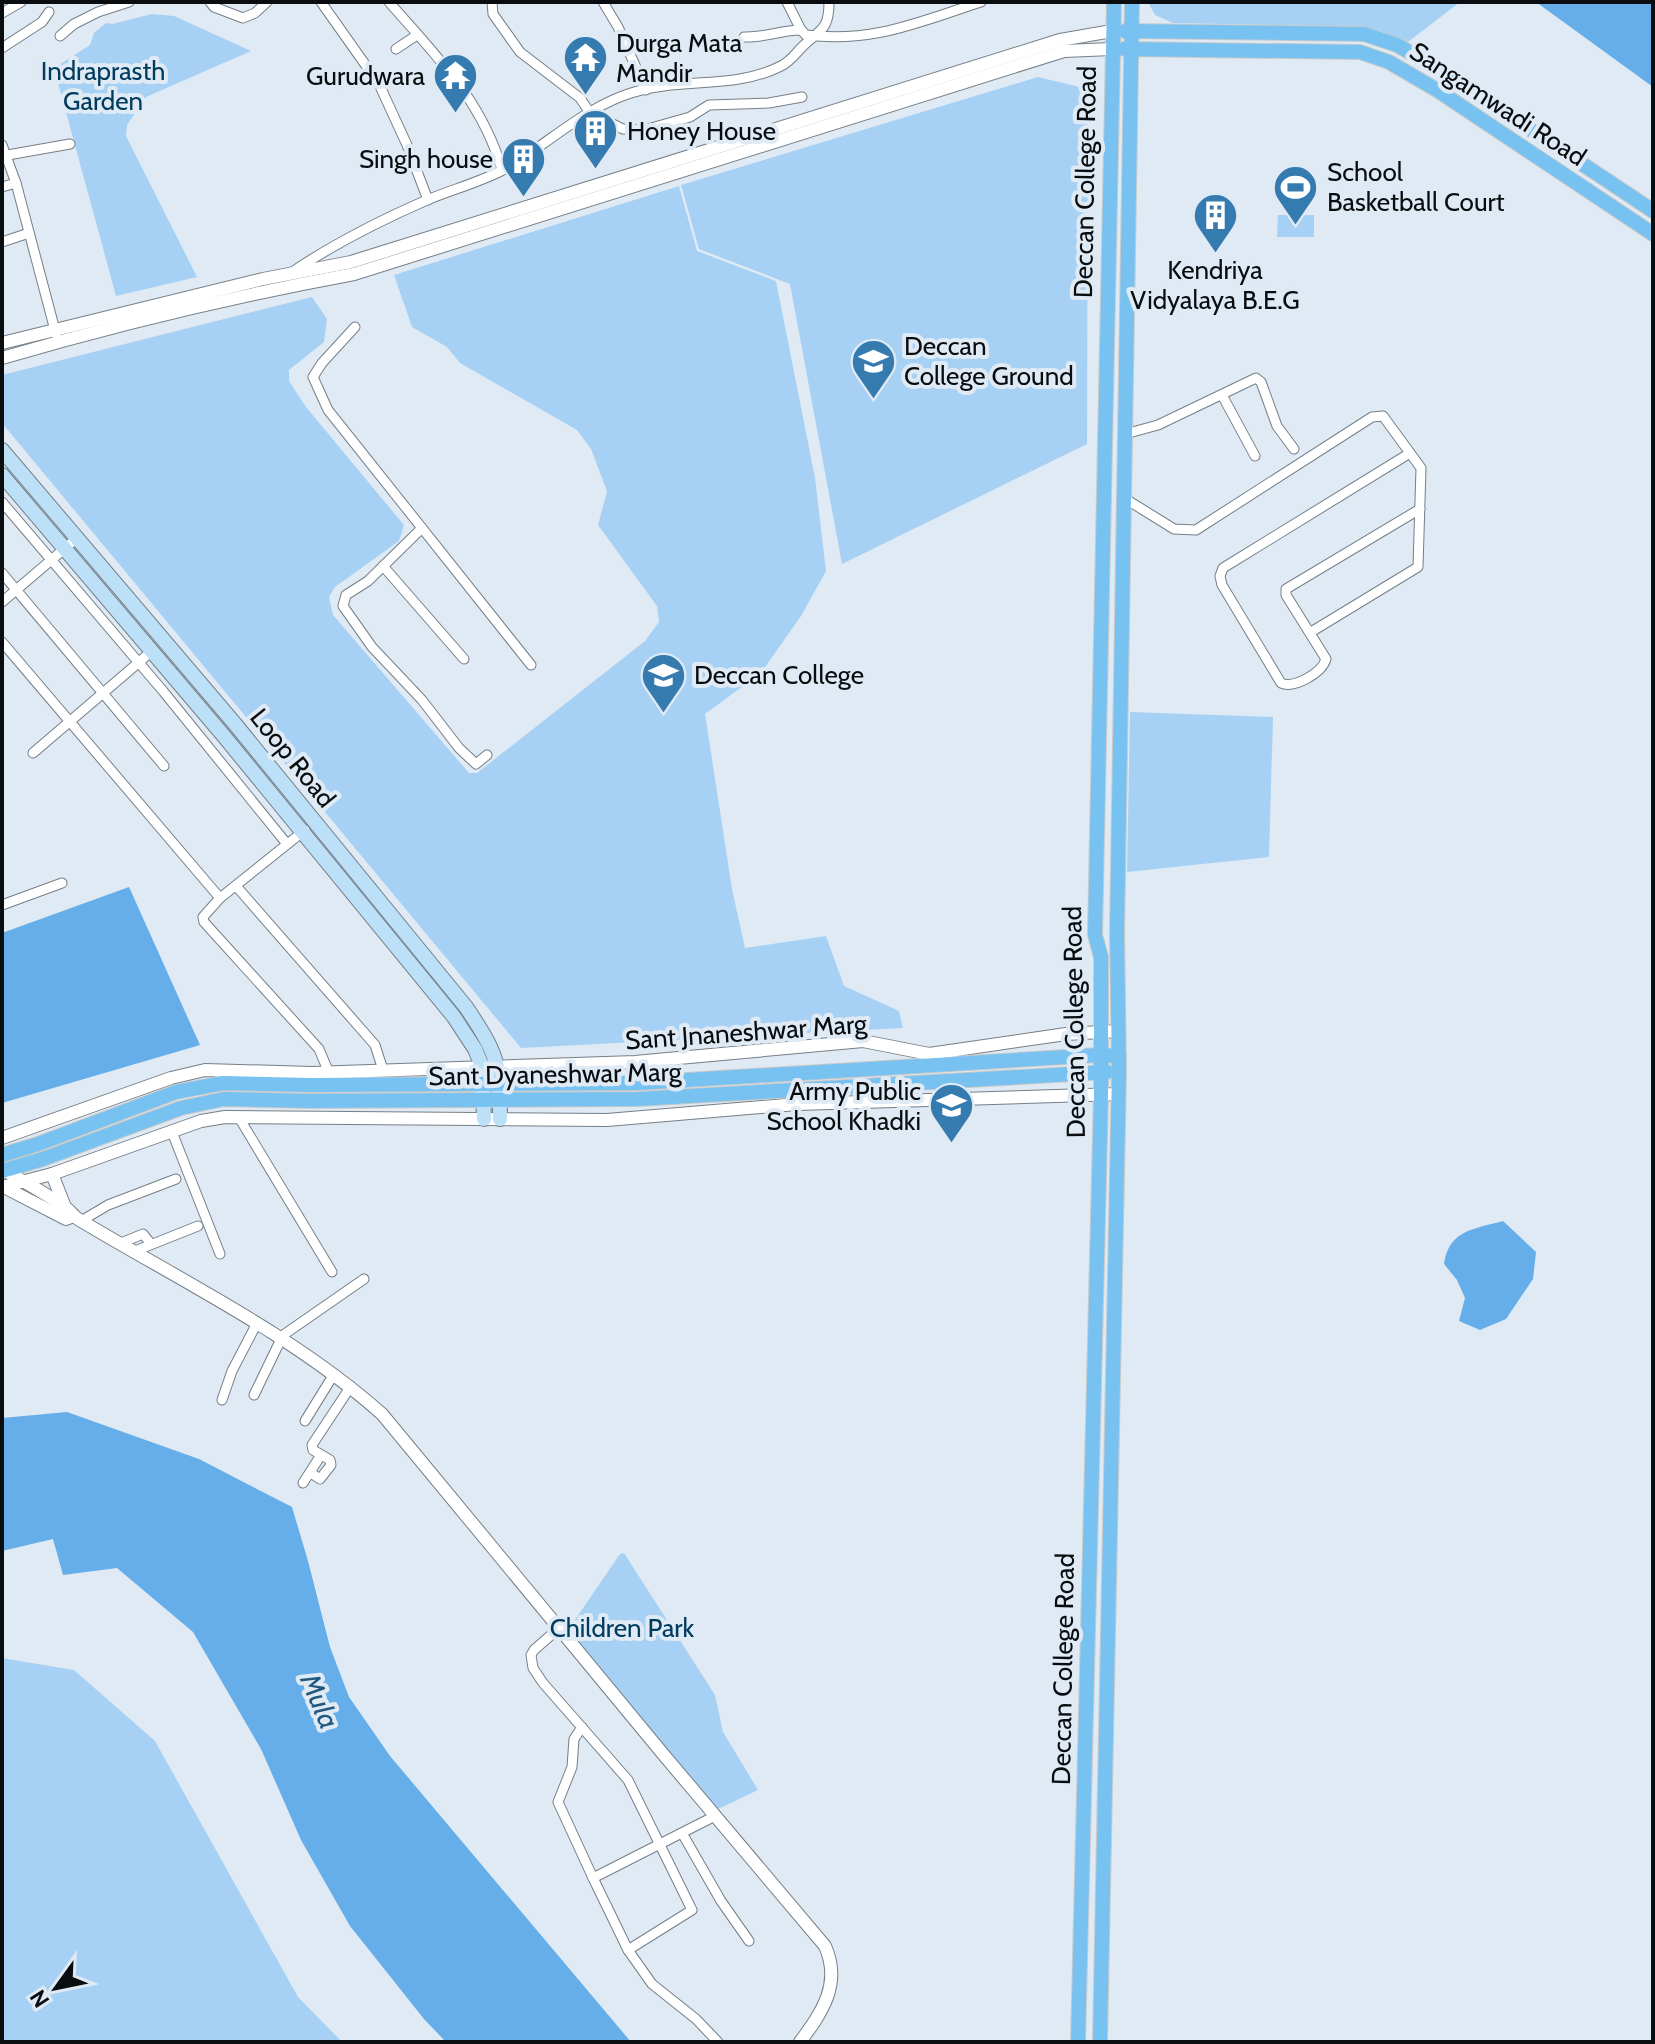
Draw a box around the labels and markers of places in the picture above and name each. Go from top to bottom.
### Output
place label: Durga Mata Mandir [616,27,743,89]
temple icon: Durga Mata Mandir [561,34,609,97]
temple icon: Gurudwara [432,52,480,115]
place label: Gurudwara [306,60,426,92]
building icon: Honey House [572,107,620,170]
place label: Honey House [627,115,776,147]
building icon: Singh house [500,135,548,198]
place label: Singh house [359,143,493,175]
place label: School Basketball Court [1327,156,1505,218]
sports icon: School Basketball Court [1272,163,1320,226]
building icon: Kendriya Vidyalaya B.E.G [1191,191,1239,254]
place label: Kendriya Vidyalaya B.E.G [1130,254,1300,316]
place label: Deccan College Ground [904,330,1074,392]
school or university icon: Deccan College Ground [849,337,897,400]
school or university icon: Deccan College [639,651,687,714]
place label: Deccan College [694,659,864,691]
place label: Army Public School Khadki [766,1075,921,1137]
school or university icon: Army Public School Khadki [928,1082,976,1145]

